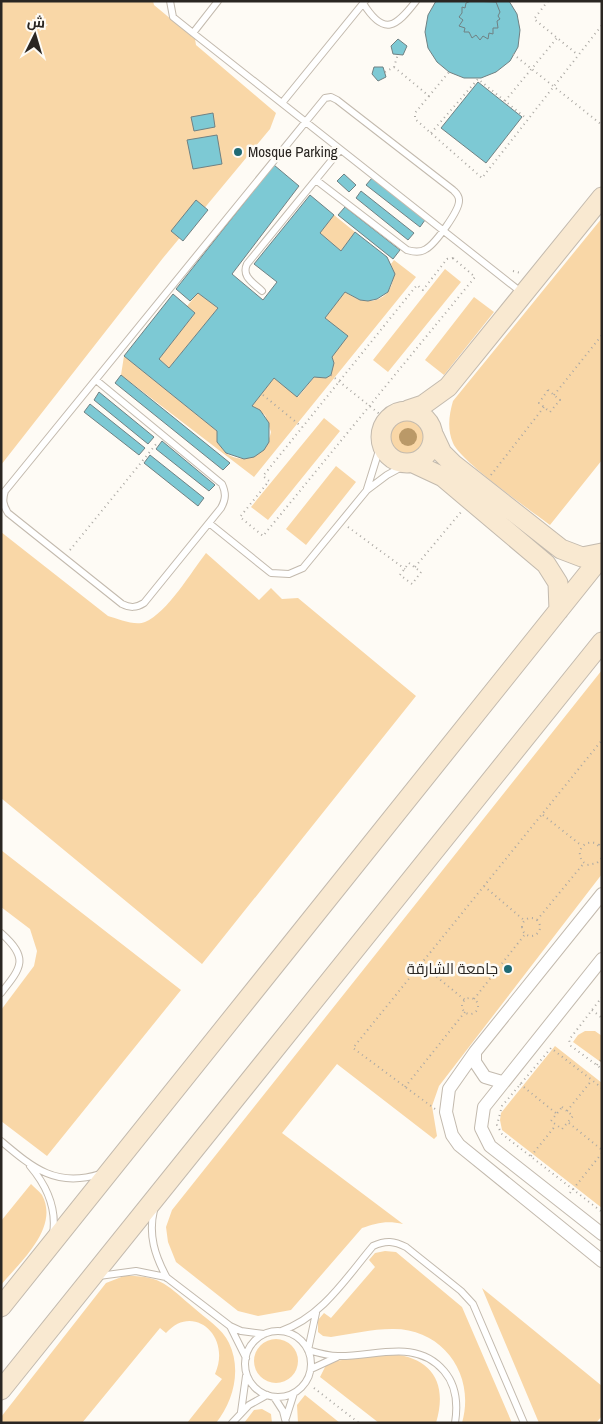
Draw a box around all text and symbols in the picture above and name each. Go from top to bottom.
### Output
north arrow [10,10,60,60]
text: ش [26,12,46,32]
place label: Mosque Parking [248,141,338,162]
marker: Mosque Parking [232,146,244,158]
place label: جامعة الشارقة [407,958,498,979]
marker: جامعة الشارقة [502,963,514,975]

